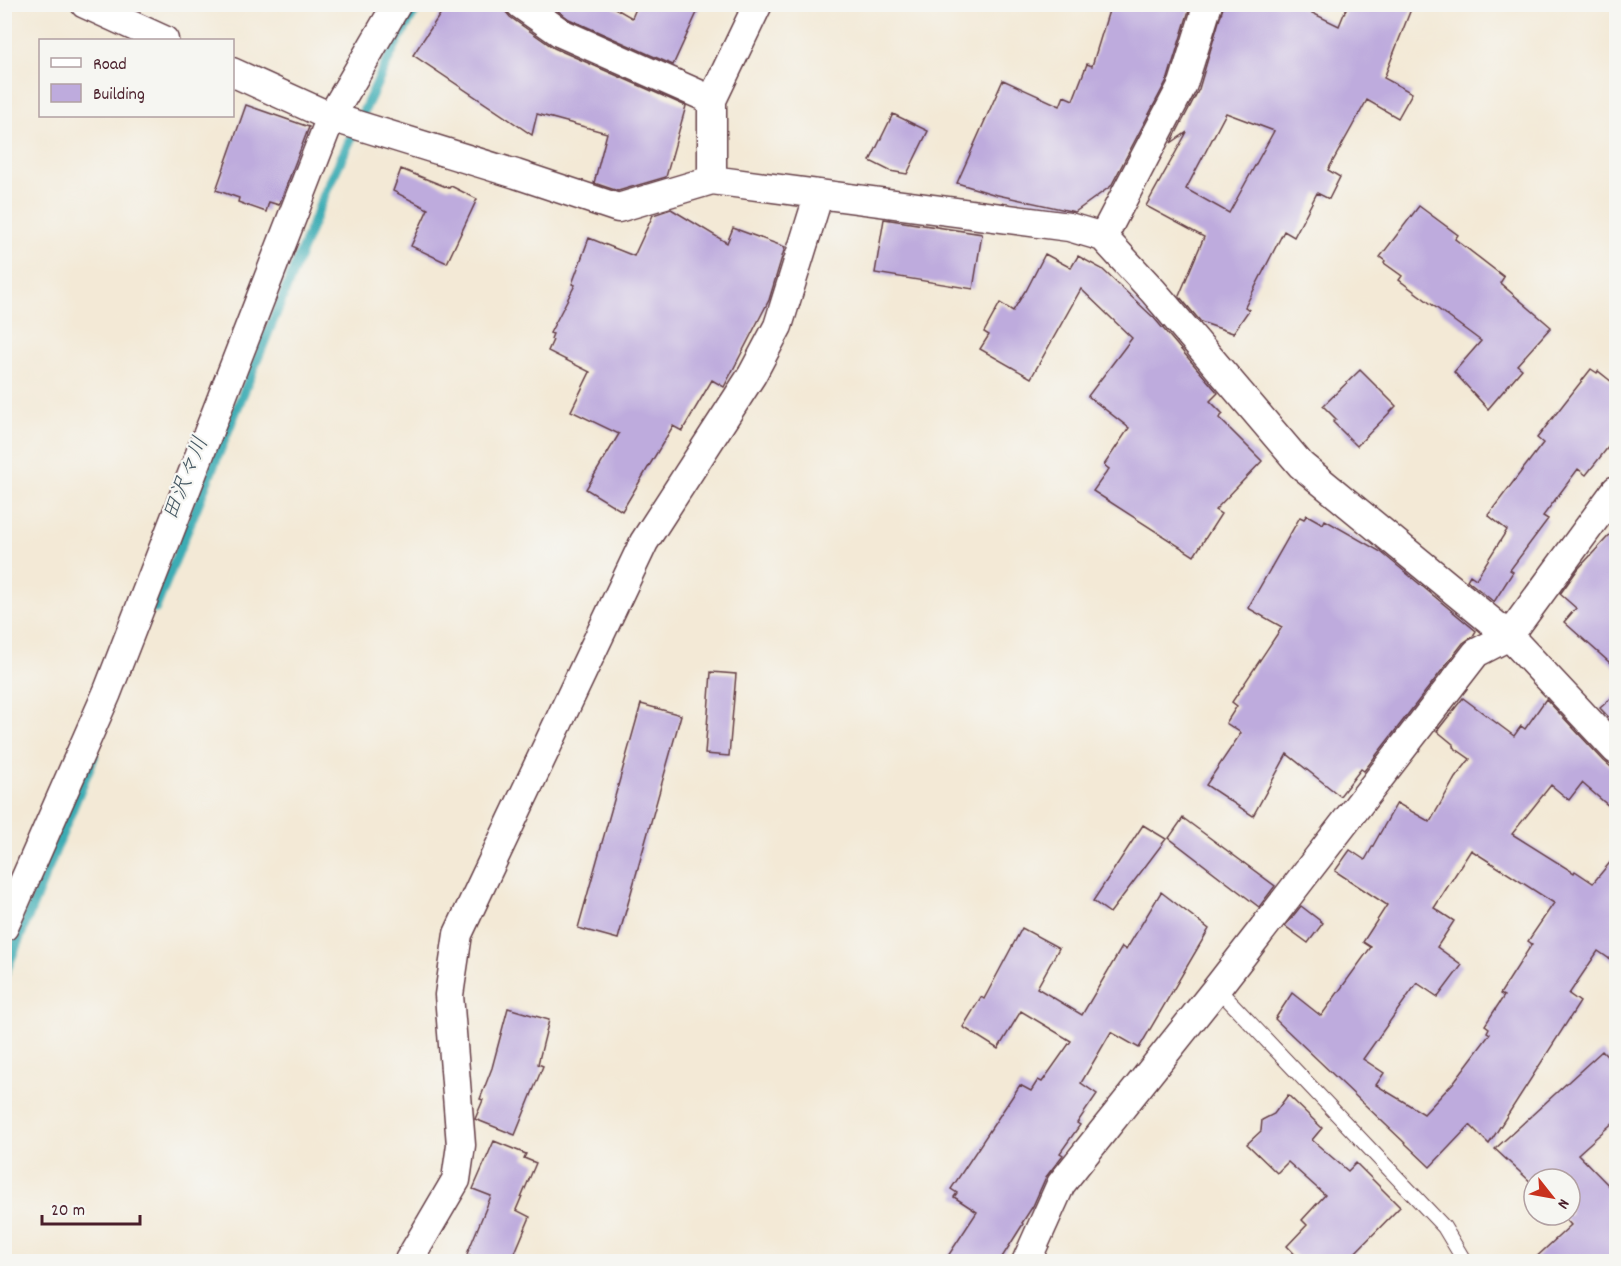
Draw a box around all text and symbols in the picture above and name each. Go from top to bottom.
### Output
legend [39,39,234,117]
text: Road [93,53,127,78]
text: Building [93,83,145,108]
water label: 田沢々川 [156,432,218,526]
north arrow [1522,1167,1582,1227]
scale bar [42,1188,140,1226]
text: N [1551,1194,1575,1213]
text: 20 m [51,1199,85,1224]

